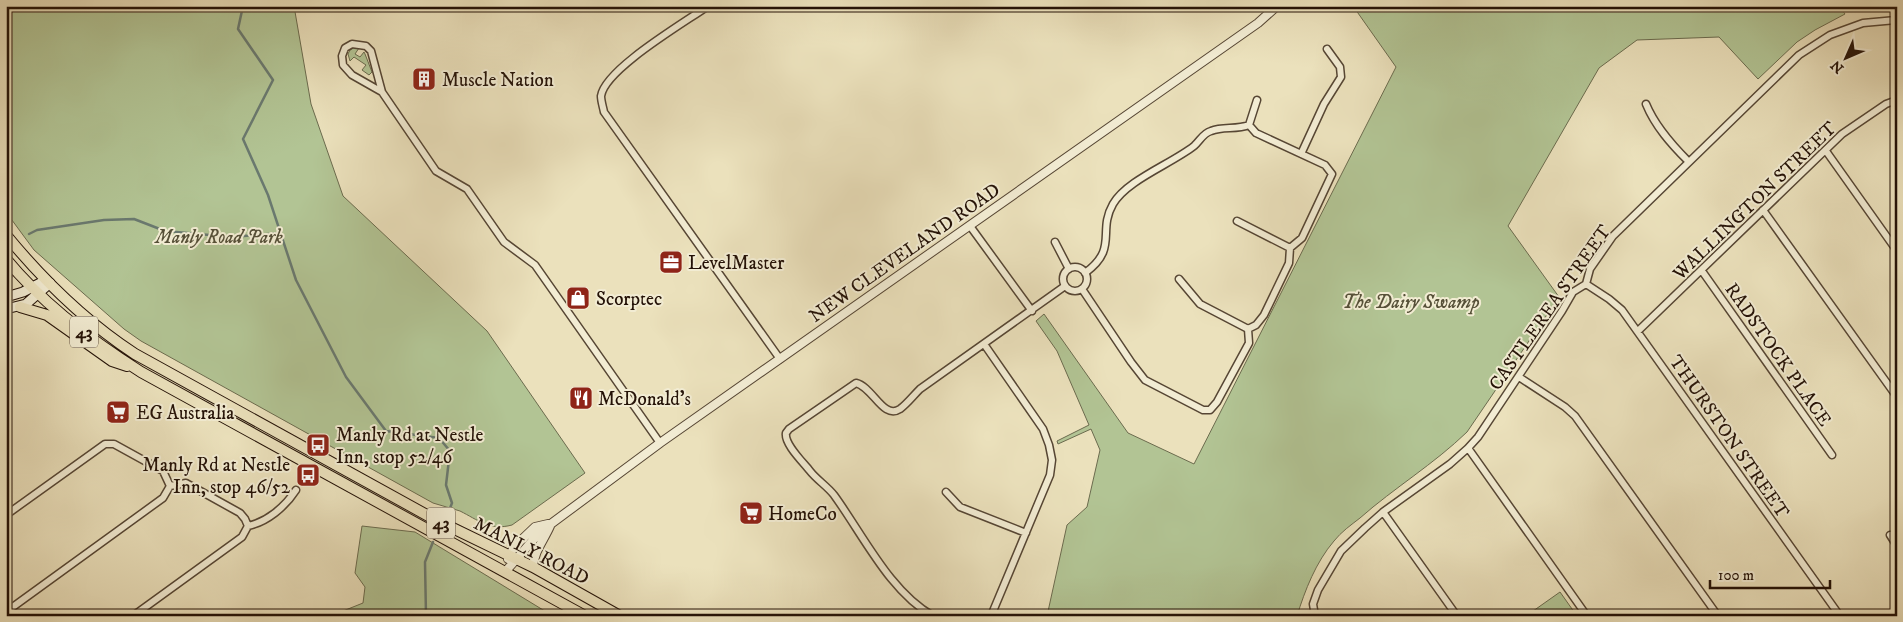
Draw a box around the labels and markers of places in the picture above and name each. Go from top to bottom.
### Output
building icon: Muscle Nation [411,66,437,92]
place label: Muscle Nation [442,69,554,92]
office icon: LevelMaster [658,249,684,275]
place label: LevelMaster [688,252,784,275]
shop icon: Scorptec [565,285,591,311]
place label: Scorptec [596,288,662,311]
restaurant icon: McDonald's [568,385,594,411]
place label: McDonald's [598,388,691,411]
supermarket icon: EG Australia [105,399,131,425]
place label: EG Australia [136,402,234,425]
place label: Manly Rd at Nestle Inn, stop 52/46 [336,424,484,469]
bus stop icon: Manly Rd at Nestle Inn, stop 52/46 [305,432,331,458]
place label: Manly Rd at Nestle Inn, stop 46/52 [143,454,291,499]
bus stop icon: Manly Rd at Nestle Inn, stop 46/52 [295,462,321,488]
supermarket icon: HomeCo [738,500,764,526]
place label: HomeCo [768,503,837,526]

